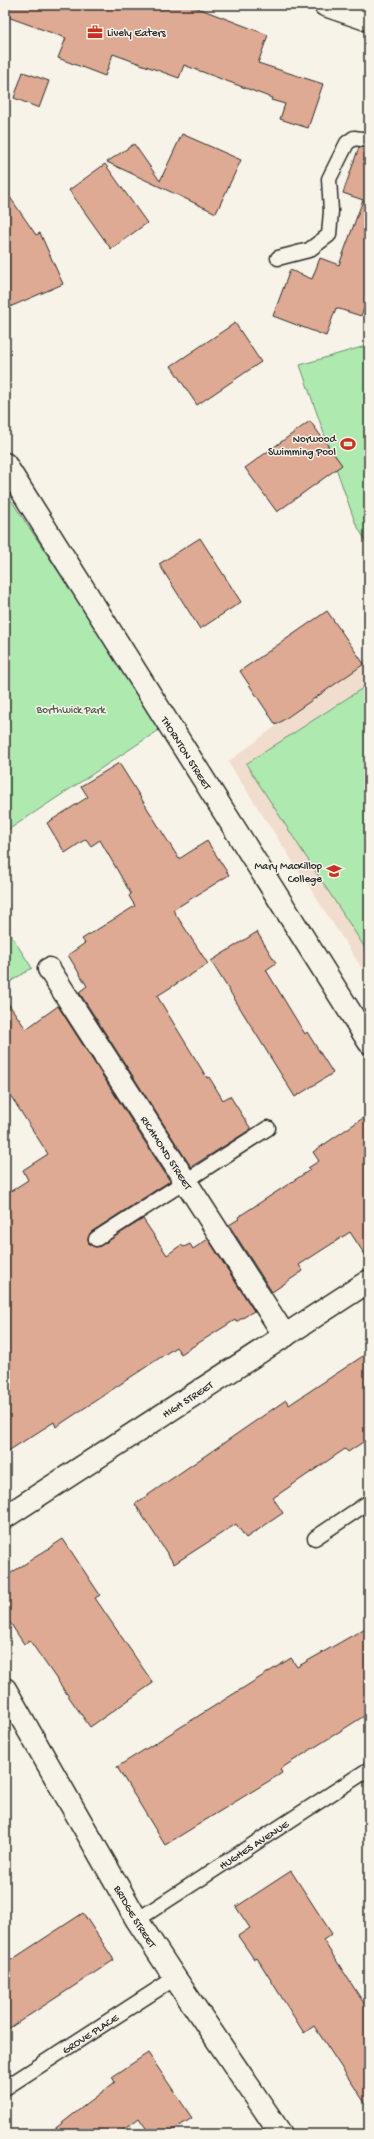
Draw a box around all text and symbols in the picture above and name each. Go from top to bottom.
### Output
office icon: Lively Eaters [86,23,104,41]
place label: Lively Eaters [107,28,166,40]
place label: Norwood Swimming Pool [268,434,338,459]
sports icon: Norwood Swimming Pool [339,435,357,453]
park label: Borthwick Park [36,705,106,717]
street label: THORNTON STREET [157,714,213,793]
place label: Mary MacKillop College [254,861,323,886]
school or university icon: Mary MacKillop College [325,862,343,880]
street label: RICHMOND STREET [137,1114,194,1193]
street label: HIGH STREET [161,1379,216,1421]
street label: HUGHES AVENUE [218,1818,292,1873]
street label: BRIDGE STREET [110,1883,158,1951]
street label: GROVE PLACE [61,2012,122,2057]

